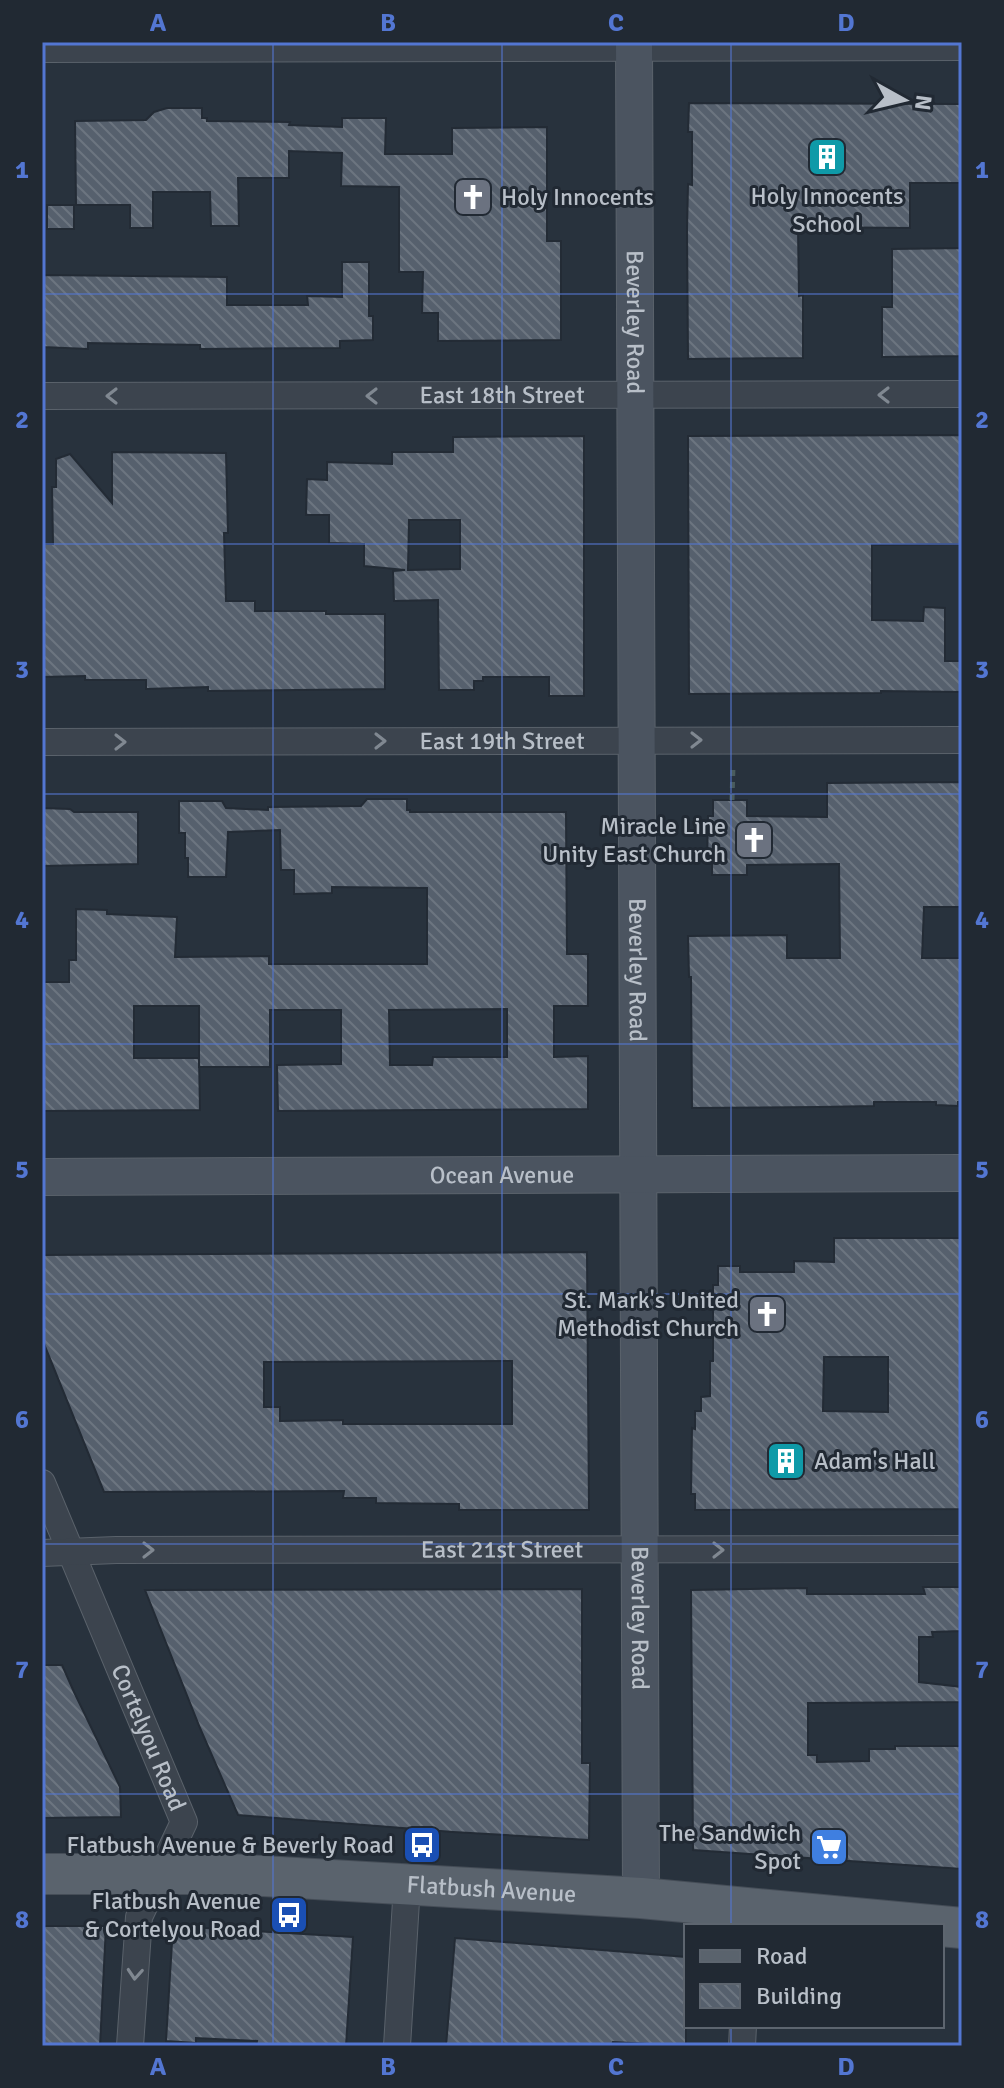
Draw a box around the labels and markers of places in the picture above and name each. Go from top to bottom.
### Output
building icon: Holy Innocents School [806,136,848,178]
church icon: Holy Innocents [452,176,494,218]
place label: Holy Innocents School [751,181,903,239]
place label: Holy Innocents [501,182,654,212]
place label: Miracle Line Unity East Church [542,811,726,869]
church icon: Miracle Line Unity East Church [733,819,775,861]
place label: St. Mark's United Methodist Church [557,1285,739,1343]
church icon: St. Mark's United Methodist Church [746,1293,788,1335]
building icon: Adam's Hall [765,1440,807,1482]
place label: Adam's Hall [814,1446,935,1476]
place label: The Sandwich Spot [659,1818,801,1876]
bus stop icon: Flatbush Avenue & Beverly Road [401,1824,443,1866]
supermarket icon: The Sandwich Spot [808,1826,850,1868]
place label: Flatbush Avenue & Beverly Road [67,1830,394,1860]
place label: Flatbush Avenue & Cortelyou Road [85,1886,261,1944]
bus stop icon: Flatbush Avenue & Cortelyou Road [268,1894,310,1936]

